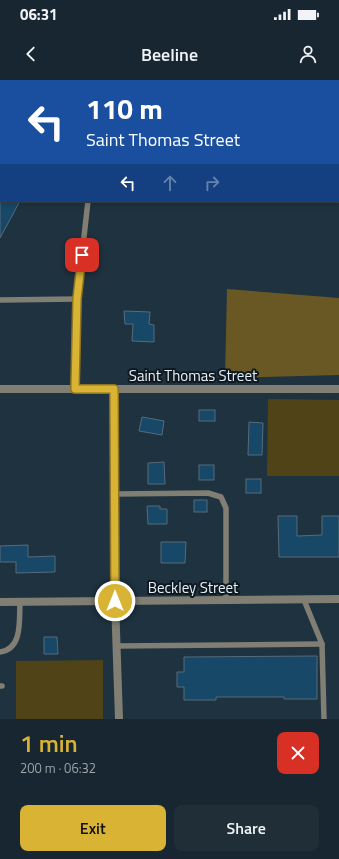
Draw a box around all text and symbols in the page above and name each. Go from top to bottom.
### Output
text: 06:31 [20,3,57,26]
text: Beeline [141,41,198,68]
icon: back [20,43,42,65]
icon: person [297,43,319,65]
text: 110 m [86,87,163,130]
icon: left [20,96,72,148]
text: Saint Thomas Street [86,126,240,153]
icon: left [117,172,139,194]
icon: ahead [159,172,181,194]
icon: right [201,172,223,194]
pin [65,238,99,272]
icon: arrive [71,244,93,266]
street label: Saint Thomas Street [129,364,258,387]
street label: Beckley Street [148,576,239,599]
position arrow [94,580,136,622]
text: 1 min [20,725,78,761]
button: close [277,732,319,774]
text: 200 m · 06:32 [20,758,96,778]
button: Exit [20,805,166,851]
button: Share [174,805,319,851]

